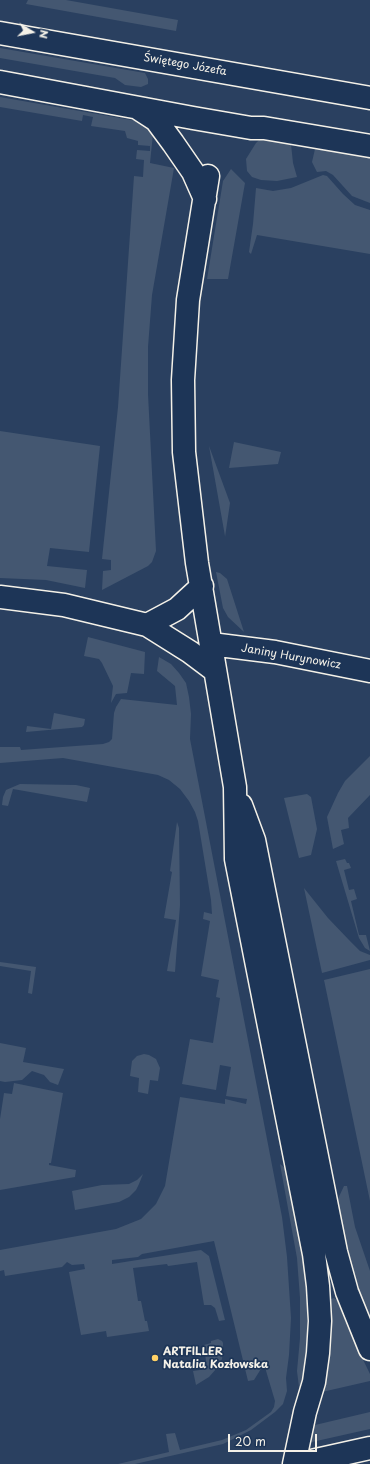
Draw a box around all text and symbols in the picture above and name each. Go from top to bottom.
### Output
north arrow [12,12,52,52]
text: N [35,28,53,40]
street label: Świętego Józefa [142,51,228,79]
street label: Janiny Hurynowicz [240,642,342,672]
place label: ARTFILLER Natalia Kozłowska [163,1345,269,1371]
marker: ARTFILLER Natalia Kozłowska [150,1353,160,1363]
scale bar [230,1426,319,1452]
text: 20 m [235,1432,266,1450]

